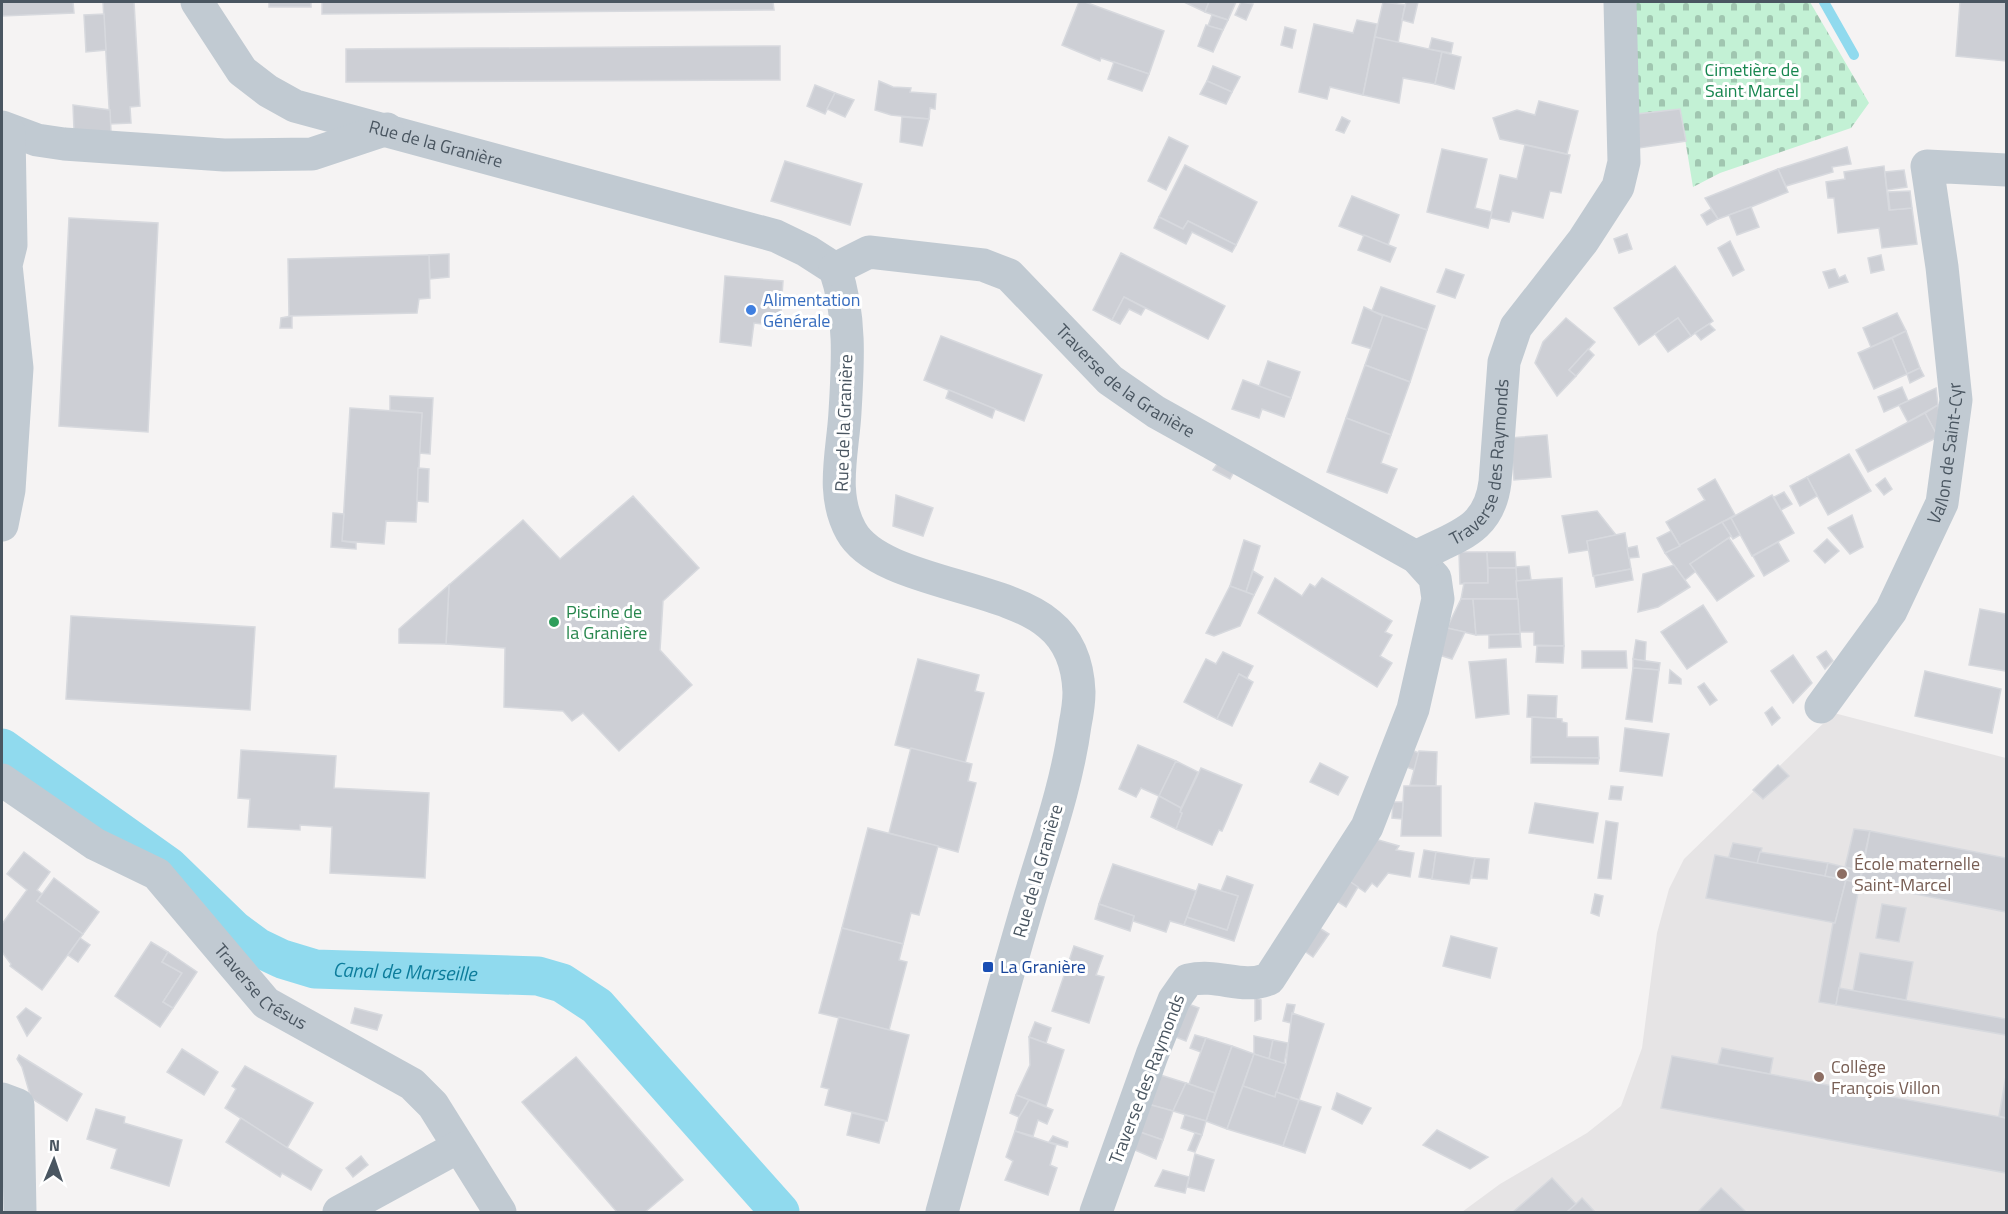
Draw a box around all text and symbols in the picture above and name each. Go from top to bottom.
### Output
park label: Cimetière de Saint Marcel [1705,56,1799,104]
street label: Rue de la Granière [366,113,506,175]
place label: Alimentation Générale [763,286,860,334]
marker: Alimentation Générale [744,303,758,317]
street label: Traverse de la Granière [1050,317,1200,444]
street label: Rue de la Granière [828,354,859,492]
street label: Traverse des Raymonds [1445,378,1516,552]
street label: Vallon de Saint-Cyr [1920,381,1969,529]
place label: Piscine de la Granière [566,598,647,646]
marker: Piscine de la Granière [547,615,561,629]
street label: Rue de la Granière [1006,801,1069,941]
place label: École maternelle Saint-Marcel [1854,850,1980,898]
marker: École maternelle Saint-Marcel [1835,867,1849,881]
street label: Traverse Crésus [208,937,312,1036]
place label: La Granière [1000,953,1086,980]
water label: Canal de Marseille [332,954,479,989]
marker: La Granière [981,960,995,974]
street label: Traverse des Raymonds [1102,990,1191,1168]
place label: Collège François Villon [1831,1053,1940,1101]
marker: Collège François Villon [1812,1070,1826,1084]
north arrow [24,1130,84,1190]
text: N [49,1133,60,1157]

